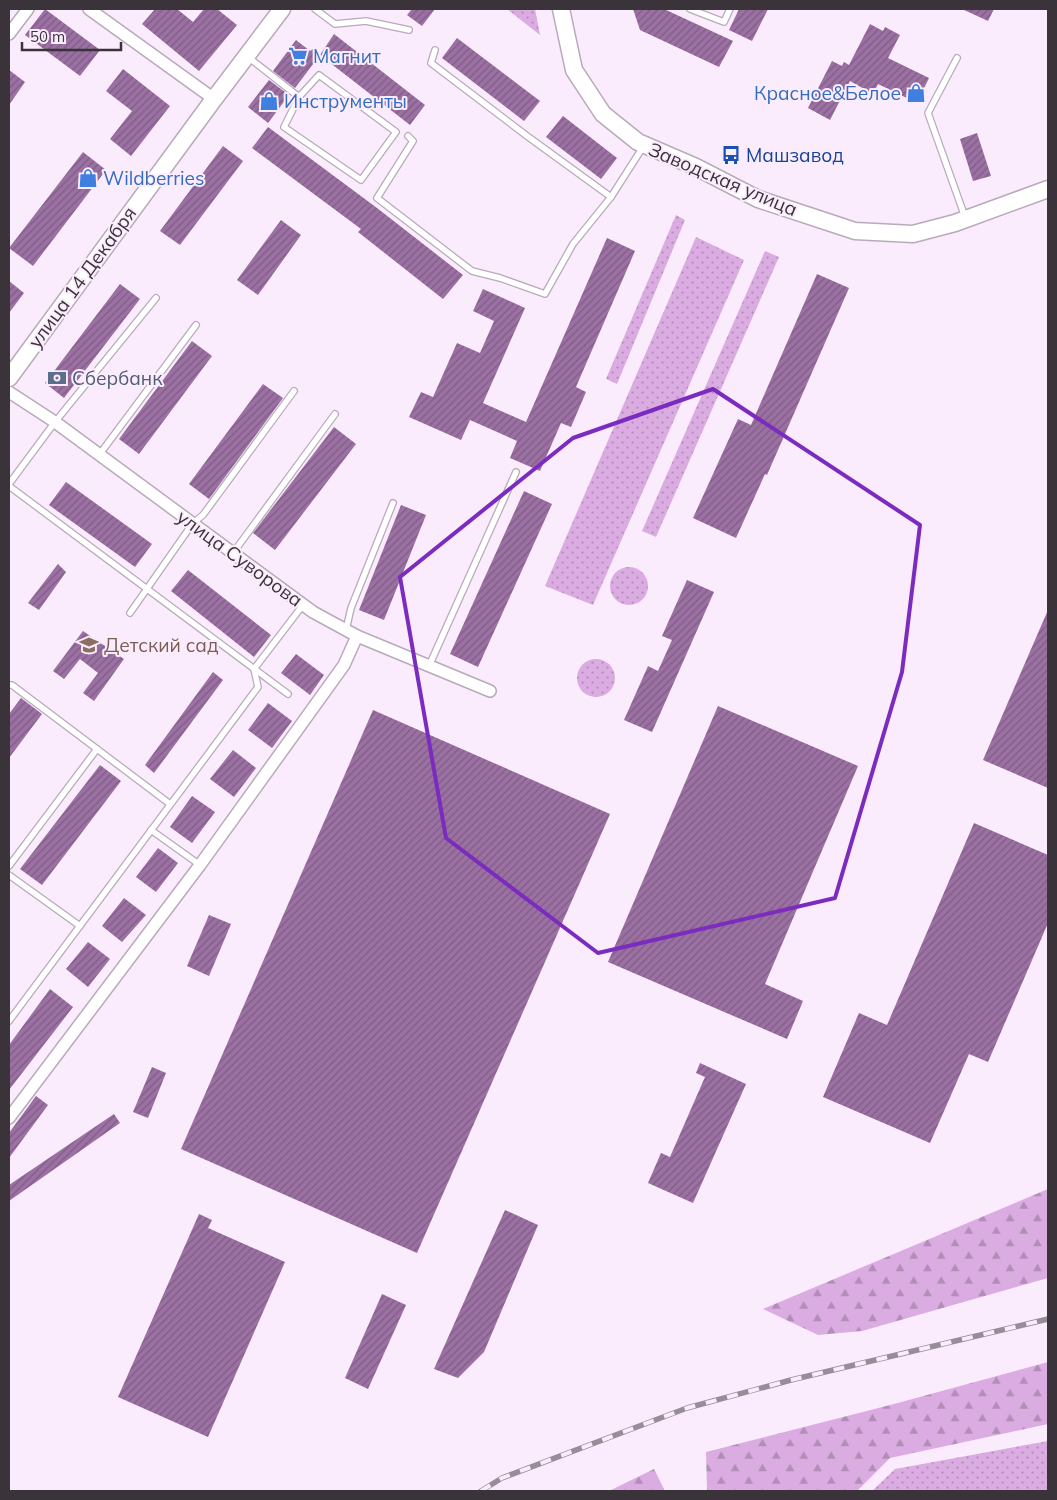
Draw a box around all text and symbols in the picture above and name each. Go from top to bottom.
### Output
scale bar [22,20,121,52]
text: 50 m [30,27,65,46]
place label: Магнит [313,44,381,68]
supermarket icon: Магнит [287,45,309,67]
place label: Красное&Белое [754,81,901,105]
shop icon: Красное&Белое [905,82,927,104]
place label: Инструменты [284,89,407,113]
shop icon: Инструменты [258,90,280,112]
street label: Заводская улица [645,137,801,221]
place label: Машзавод [746,143,844,167]
bus stop icon: Машзавод [720,144,742,166]
place label: Wildberries [103,166,204,190]
shop icon: Wildberries [77,167,99,189]
street label: улица 14 Декабря [23,202,141,352]
place label: Сбербанк [72,366,163,390]
bank icon: Сбербанк [46,367,68,389]
street label: улица Суворова [172,504,308,612]
place label: Детский сад [104,633,219,657]
school or university icon: Детский сад [78,634,100,656]

